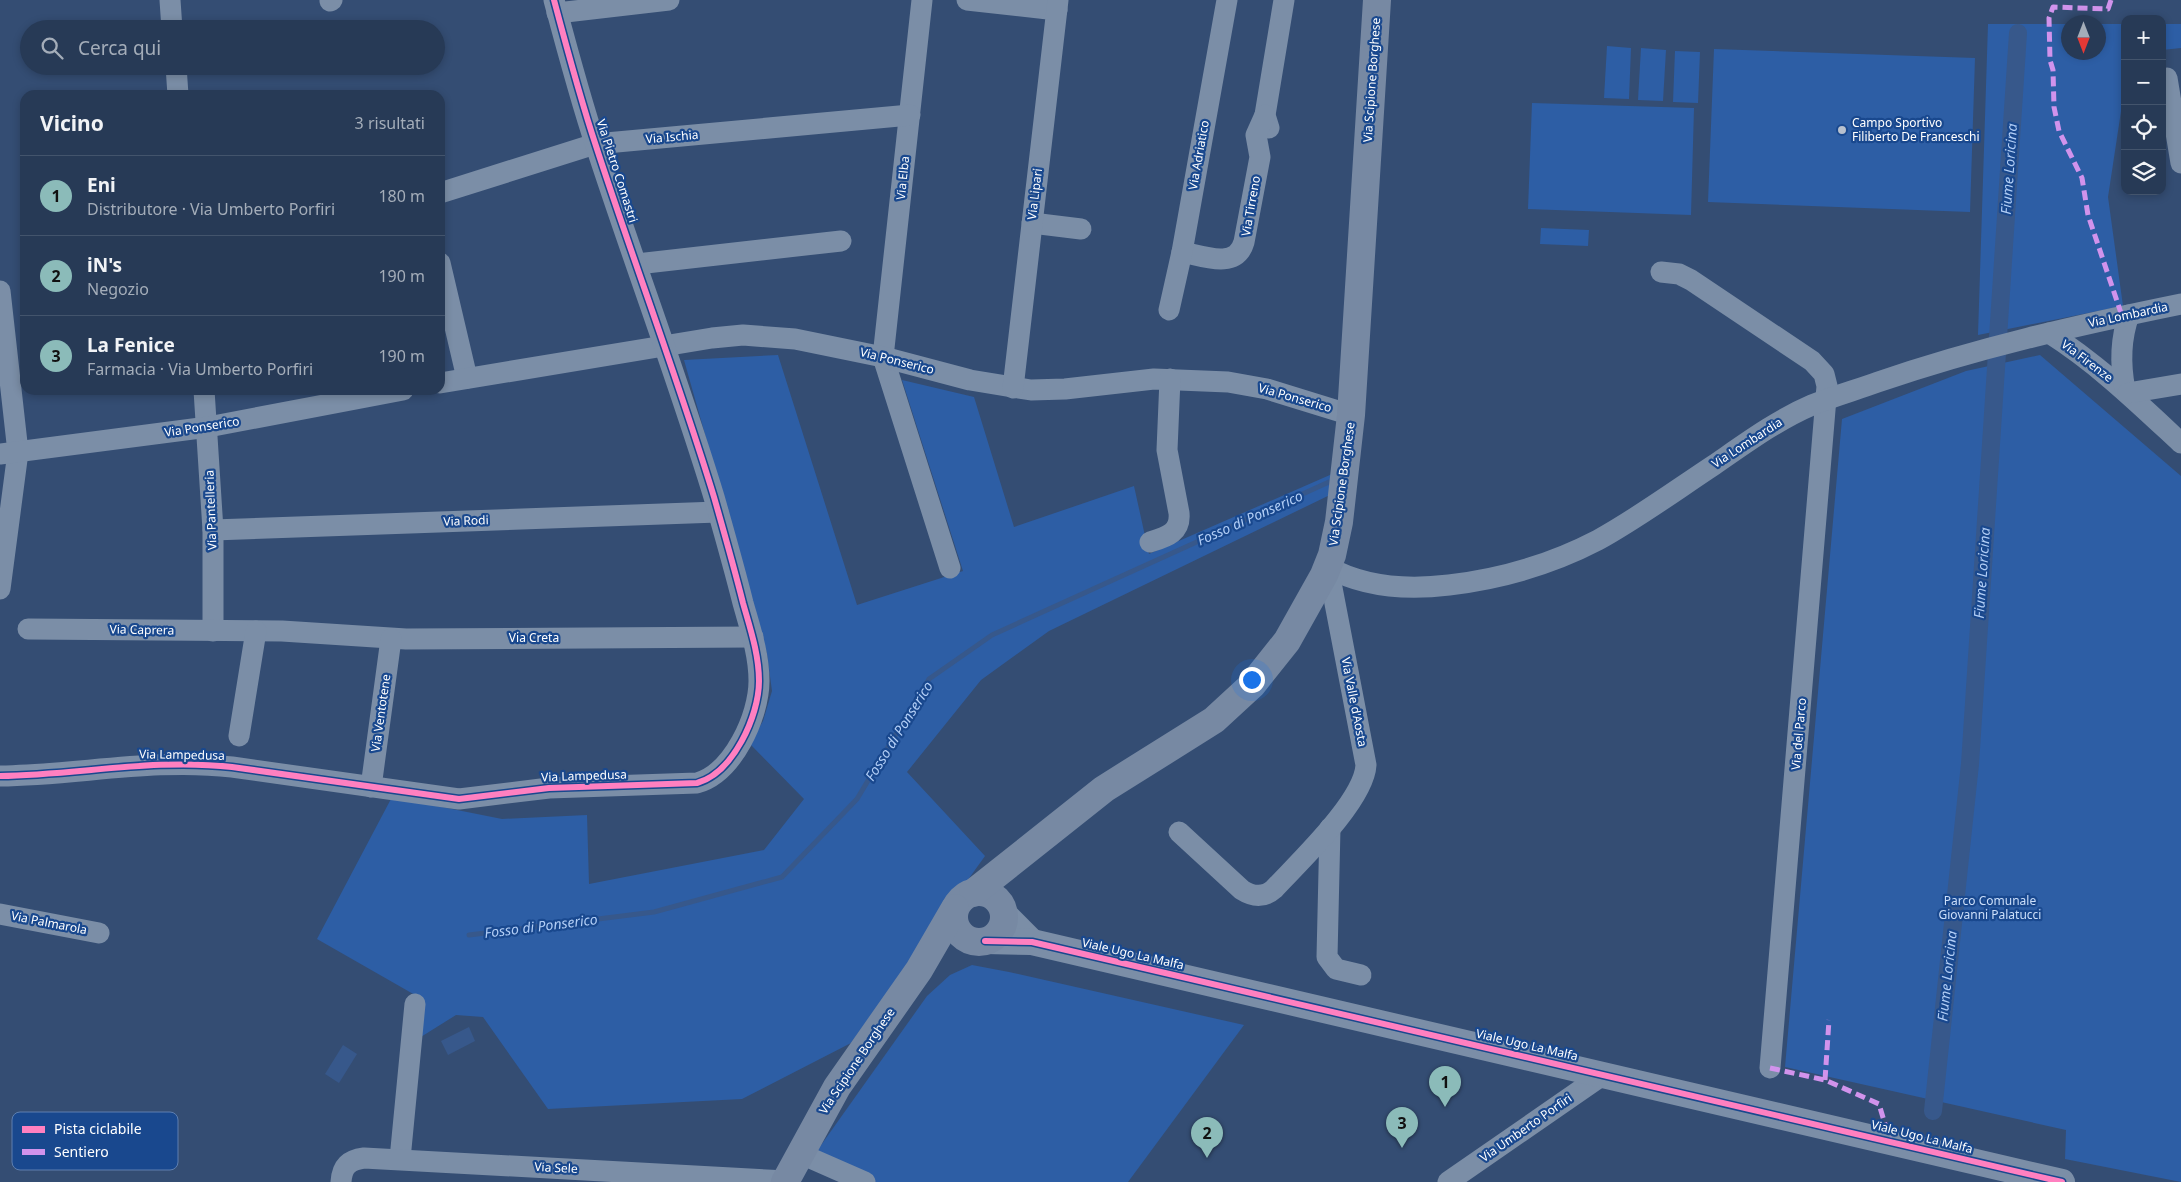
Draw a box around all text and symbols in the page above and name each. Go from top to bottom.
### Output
north arrow [2061,15,2106,60]
map controls [2121,15,2166,195]
button: + [2121,15,2166,60]
street label: Via Scipione Borghese [1359,17,1384,143]
search box [20,20,445,75]
icon: search [38,34,66,62]
text: Cerca qui [78,35,161,61]
button: − [2121,60,2166,105]
button: locate [2121,105,2166,150]
text: Vicino [40,109,104,137]
text: 3 risultati [355,112,425,134]
place label: Campo Sportivo Filiberto De Franceschi [1852,114,1980,145]
street label: Via Pietro Comastri [593,117,642,225]
street label: Via Adriatico [1184,119,1213,191]
water label: Fiume Loricina [1996,123,2021,215]
marker: Campo Sportivo Filiberto De Franceschi [1836,124,1848,136]
street label: Via Ischia [645,126,699,147]
button: layers [2121,150,2166,195]
street label: Via Elba [892,155,913,201]
street label: Via Lipari [1023,167,1046,221]
text: Eni [87,172,116,198]
street label: Via Tirreno [1237,174,1264,237]
text: 1 [51,185,61,207]
text: 180 m [378,185,425,207]
text: Distributore · Via Umberto Porfiri [87,198,335,220]
text: iN's [87,252,122,278]
text: 2 [51,265,61,287]
text: 190 m [378,265,425,287]
text: Negozio [87,278,149,300]
street label: Via Lombardia [2087,298,2169,331]
text: La Fenice [87,332,175,358]
street label: Via Firenze [2058,336,2117,386]
street label: Via Ponserico [858,343,936,378]
text: 3 [51,345,61,367]
text: 190 m [378,345,425,367]
text: Farmacia · Via Umberto Porfiri [87,358,313,380]
street label: Via Ponserico [1256,379,1334,416]
street label: Via Ponserico [163,412,241,441]
street label: Via Lombardia [1708,413,1785,472]
street label: Via Scipione Borghese [1324,421,1359,547]
street label: Via Pantelleria [201,470,220,550]
water label: Fosso di Ponserico [1194,486,1306,549]
street label: Via Rodi [443,511,489,530]
water label: Fiume Loricina [1969,527,1994,619]
street label: Via Caprera [109,620,175,639]
street label: Via Creta [509,629,559,646]
street label: Via Valle d'Aosta [1337,656,1372,748]
your location [1239,667,1265,693]
street label: Via Ventotene [367,673,394,753]
water label: Fosso di Ponserico [860,677,937,784]
street label: Via del Parco [1787,697,1810,771]
street label: Via Lampedusa [139,745,225,764]
street label: Via Lampedusa [541,766,627,785]
park label: Parco Comunale Giovanni Palatucci [1939,892,2041,923]
street label: Via Palmarola [10,907,89,938]
water label: Fosso di Ponserico [483,909,599,942]
water label: Fiume Loricina [1932,930,1961,1022]
street label: Viale Ugo La Malfa [1080,934,1186,974]
street label: Via Scipione Borghese [815,1004,899,1117]
street label: Viale Ugo La Malfa [1474,1025,1580,1065]
pin: 1 [1429,1066,1461,1107]
street label: Via Umberto Porfiri [1476,1089,1575,1166]
pin: 3 [1386,1107,1418,1148]
legend [12,1112,178,1170]
street label: Viale Ugo La Malfa [1869,1116,1975,1157]
pin: 2 [1191,1117,1223,1158]
text: Pista ciclabile [54,1119,142,1138]
text: Sentiero [54,1142,109,1161]
street label: Via Sele [534,1158,578,1177]

